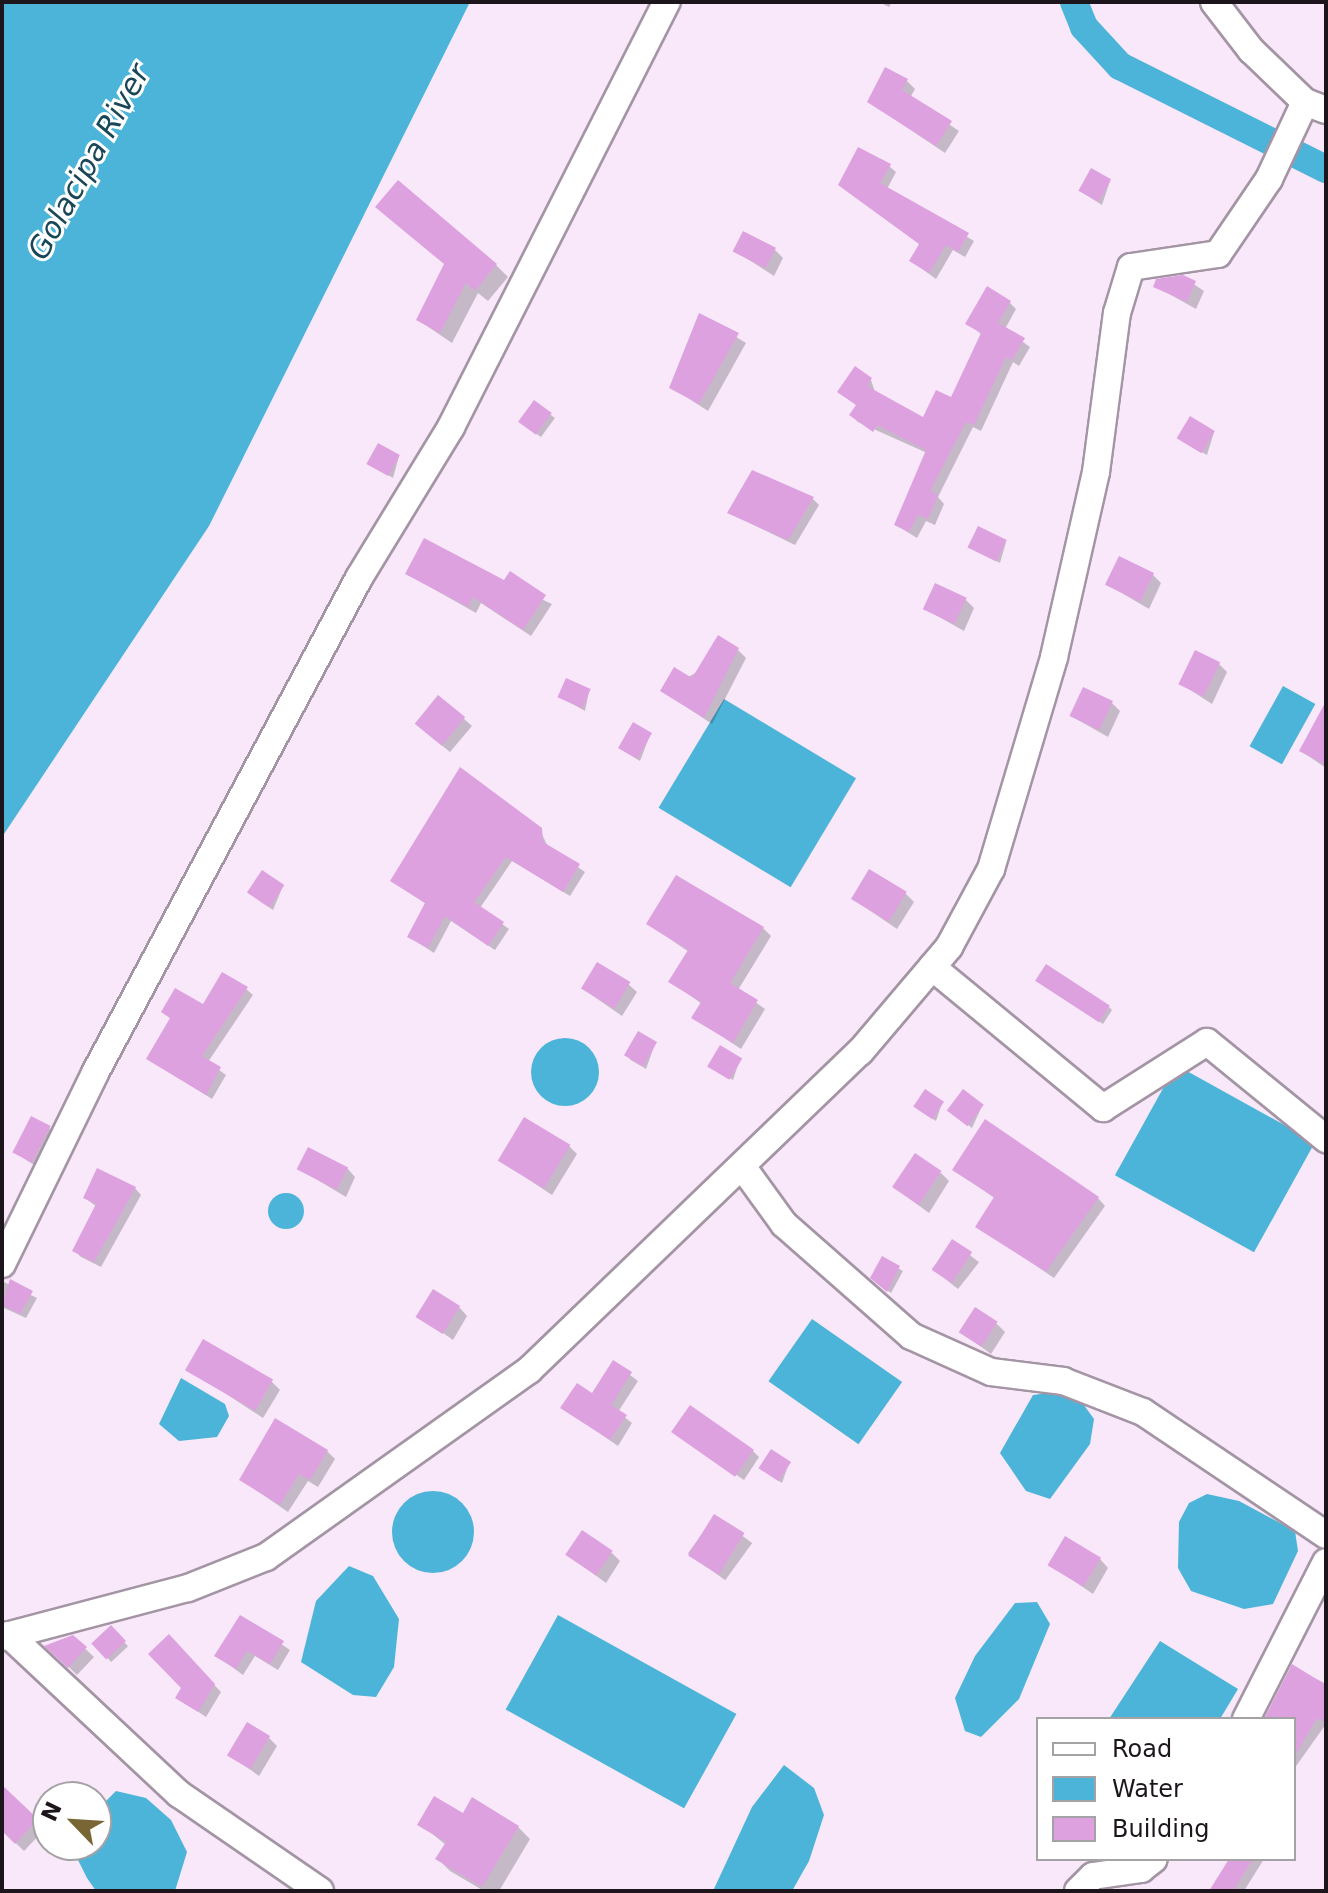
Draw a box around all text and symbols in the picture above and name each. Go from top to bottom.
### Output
water label: Golacipa River [20,58,158,266]
legend [1036,1717,1296,1861]
text: Road [1112,1735,1172,1763]
text: Water [1112,1775,1183,1803]
north arrow [32,1781,112,1861]
text: N [36,1798,67,1825]
text: Building [1112,1815,1209,1843]

